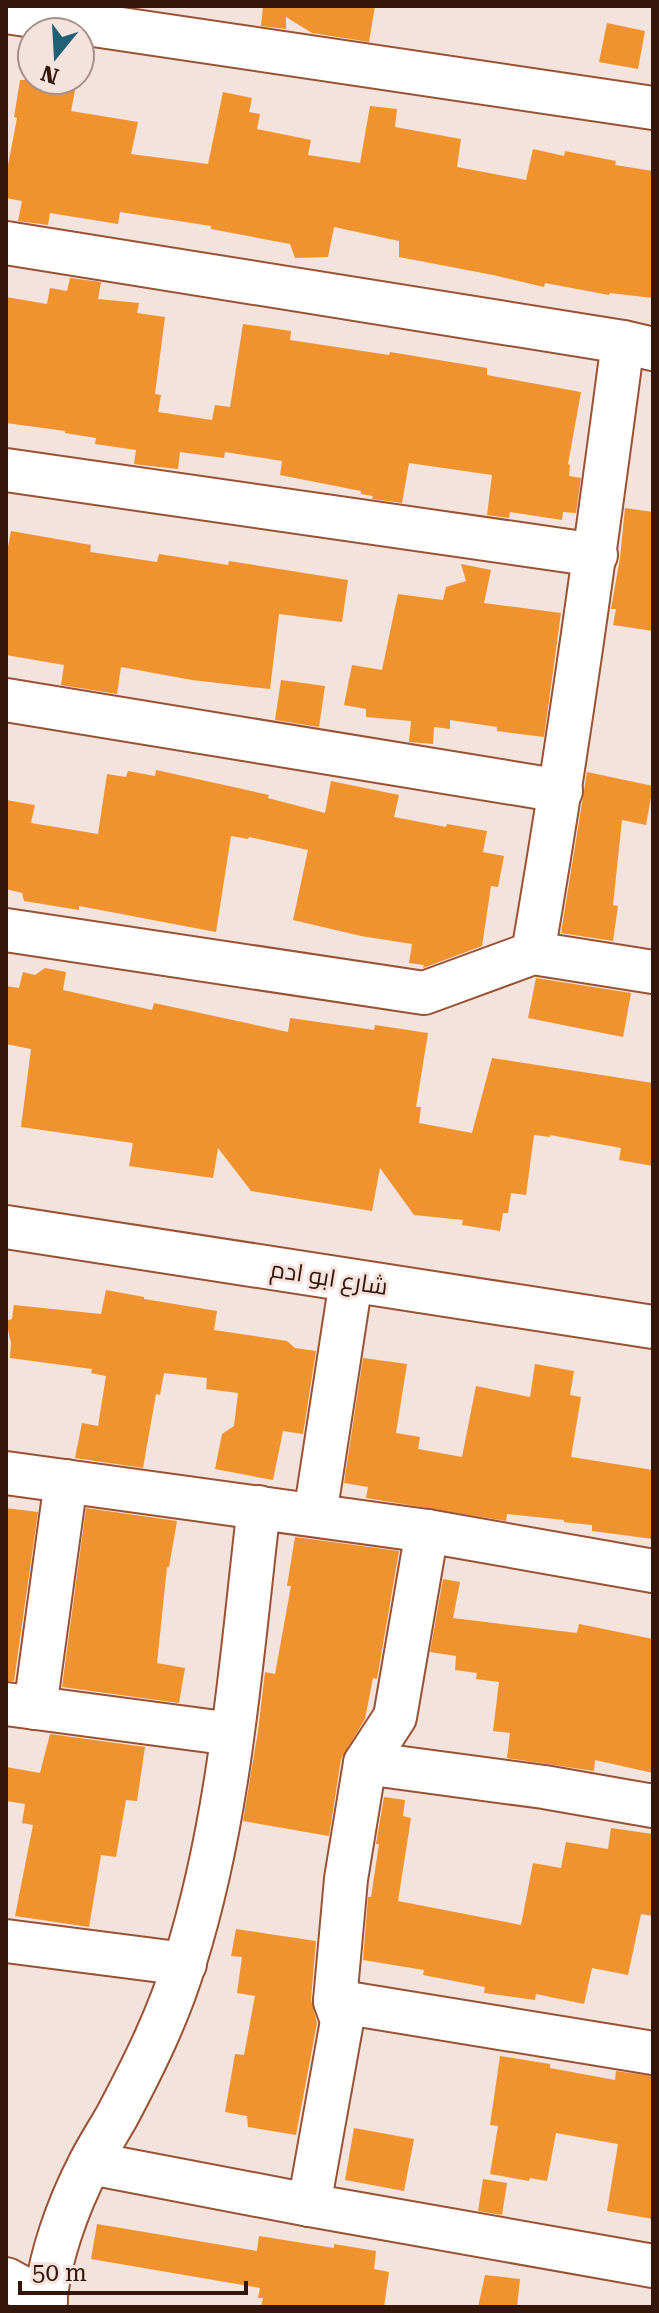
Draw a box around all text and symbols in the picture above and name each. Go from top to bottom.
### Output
north arrow [16,16,96,96]
text: N [38,60,62,89]
street label: شارع ابو ادم [268,1255,390,1303]
scale bar [20,2245,246,2295]
text: 50 m [32,2259,87,2287]

